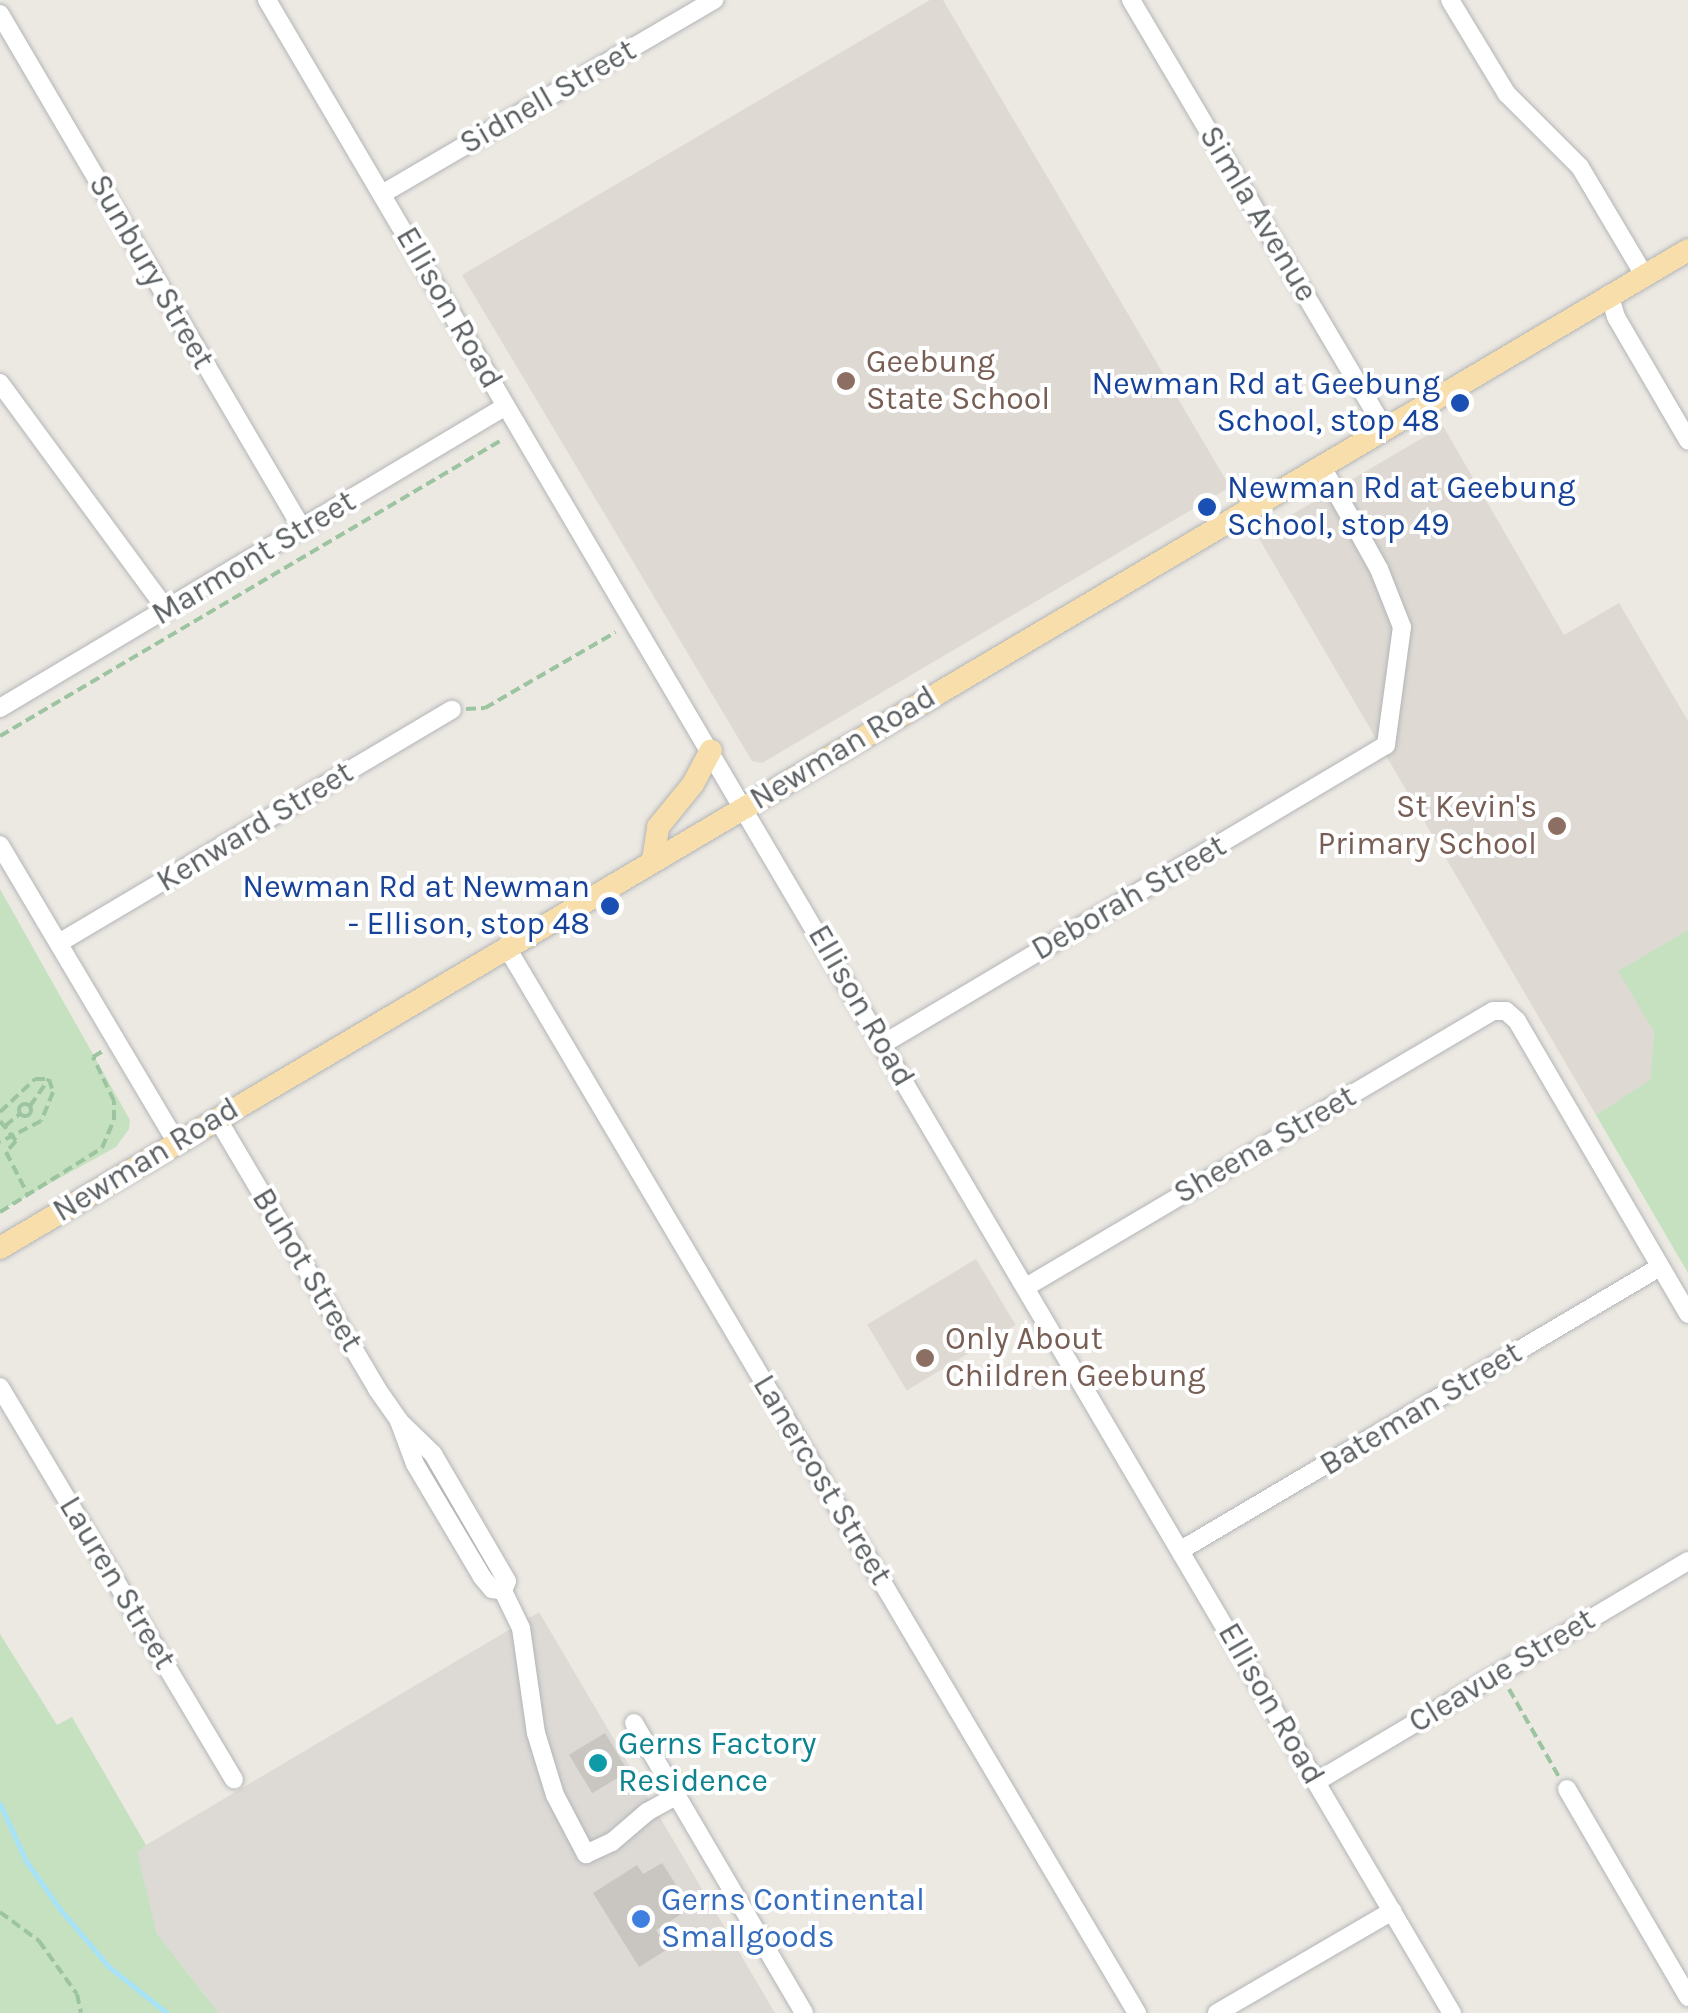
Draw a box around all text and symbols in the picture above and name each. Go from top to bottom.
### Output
street label: Sidnell Street [453,31,643,163]
street label: Simla Avenue [1190,119,1326,309]
street label: Sunbury Street [80,168,222,376]
street label: Ellison Road [387,220,511,396]
place label: Geebung State School [866,344,1050,419]
place label: Newman Rd at Geebung School, stop 48 [1091,366,1440,441]
marker: Geebung State School [835,370,857,392]
marker: Newman Rd at Geebung School, stop 48 [1449,392,1471,414]
place label: Newman Rd at Geebung School, stop 49 [1227,470,1576,545]
street label: Marmont Street [145,482,363,634]
marker: Newman Rd at Geebung School, stop 49 [1196,496,1218,518]
street label: Newman Road [743,678,943,818]
street label: Kenward Street [150,753,360,901]
place label: St Kevin's Primary School [1317,789,1537,864]
marker: St Kevin's Primary School [1546,815,1568,837]
street label: Deborah Street [1025,827,1233,969]
place label: Newman Rd at Newman - Ellison, stop 48 [242,869,590,944]
marker: Newman Rd at Newman - Ellison, stop 48 [599,895,621,917]
street label: Ellison Road [799,918,923,1094]
street label: Sheena Street [1167,1077,1363,1213]
street label: Newman Road [46,1090,246,1230]
street label: Buhot Street [243,1181,371,1359]
place label: Only About Children Geebung [945,1321,1205,1396]
street label: Bateman Street [1313,1334,1529,1484]
marker: Only About Children Geebung [914,1347,936,1369]
street label: Lanercost Street [744,1368,900,1592]
street label: Lauren Street [50,1490,184,1676]
street label: Cleavue Street [1402,1600,1602,1742]
street label: Ellison Road [1209,1616,1333,1792]
place label: Gerns Factory Residence [618,1726,816,1801]
marker: Gerns Factory Residence [587,1752,609,1774]
place label: Gerns Continental Smallgoods [661,1882,925,1957]
marker: Gerns Continental Smallgoods [630,1908,652,1930]

